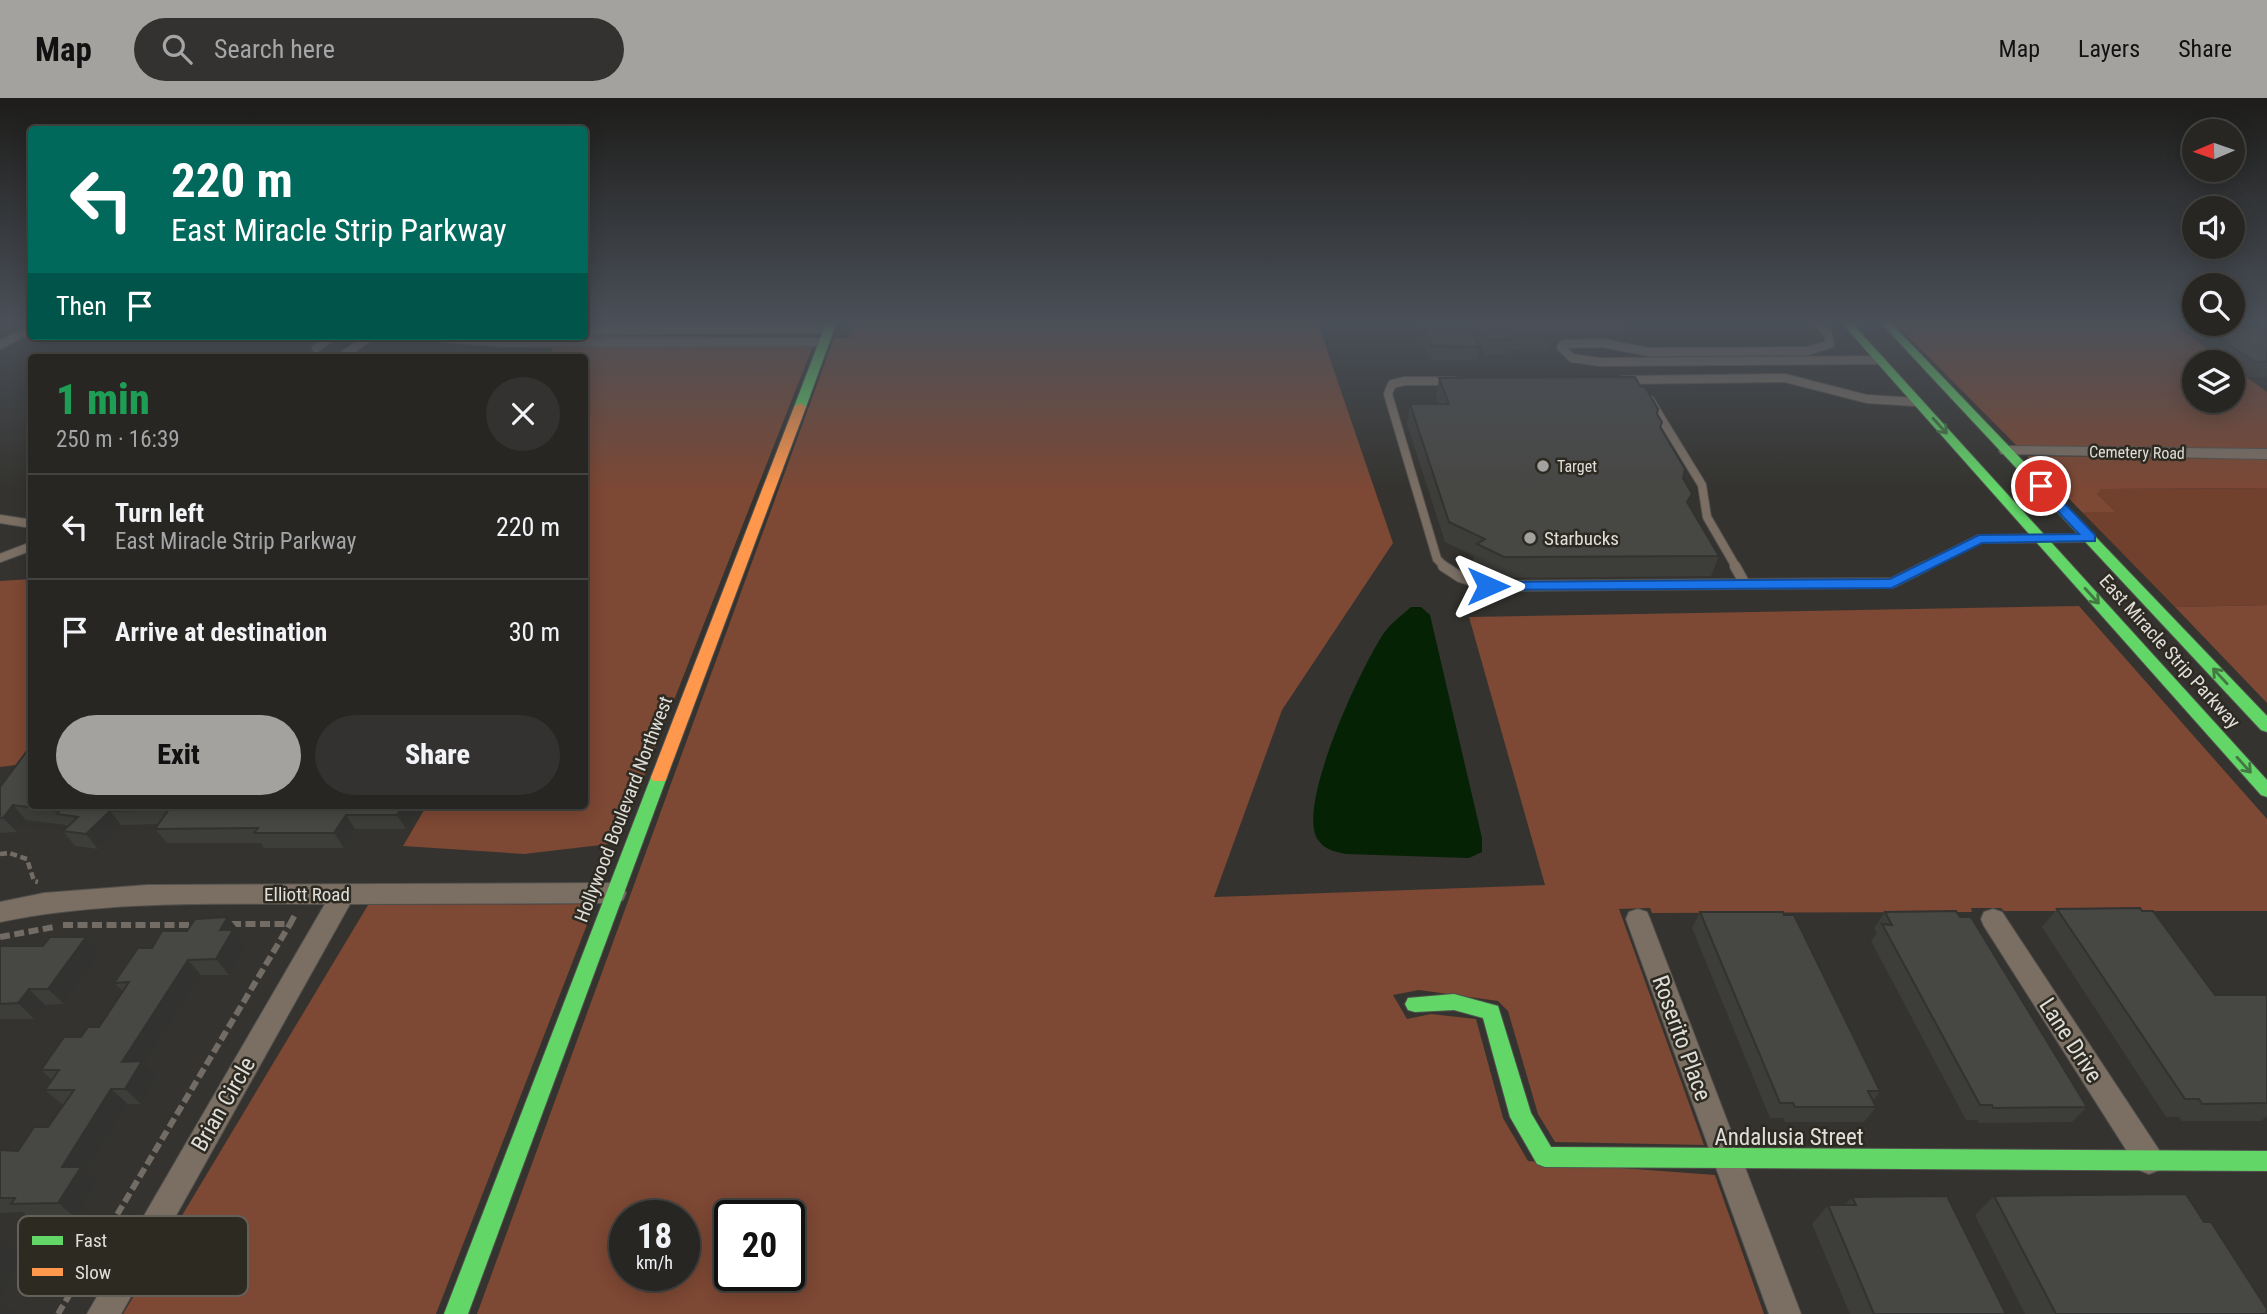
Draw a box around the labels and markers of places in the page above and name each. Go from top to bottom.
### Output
pin [2011,456,2071,516]
place label: Target [1557,457,1597,476]
marker: Target [1535,458,1551,474]
place label: Starbucks [1544,527,1619,550]
marker: Starbucks [1522,530,1538,546]

